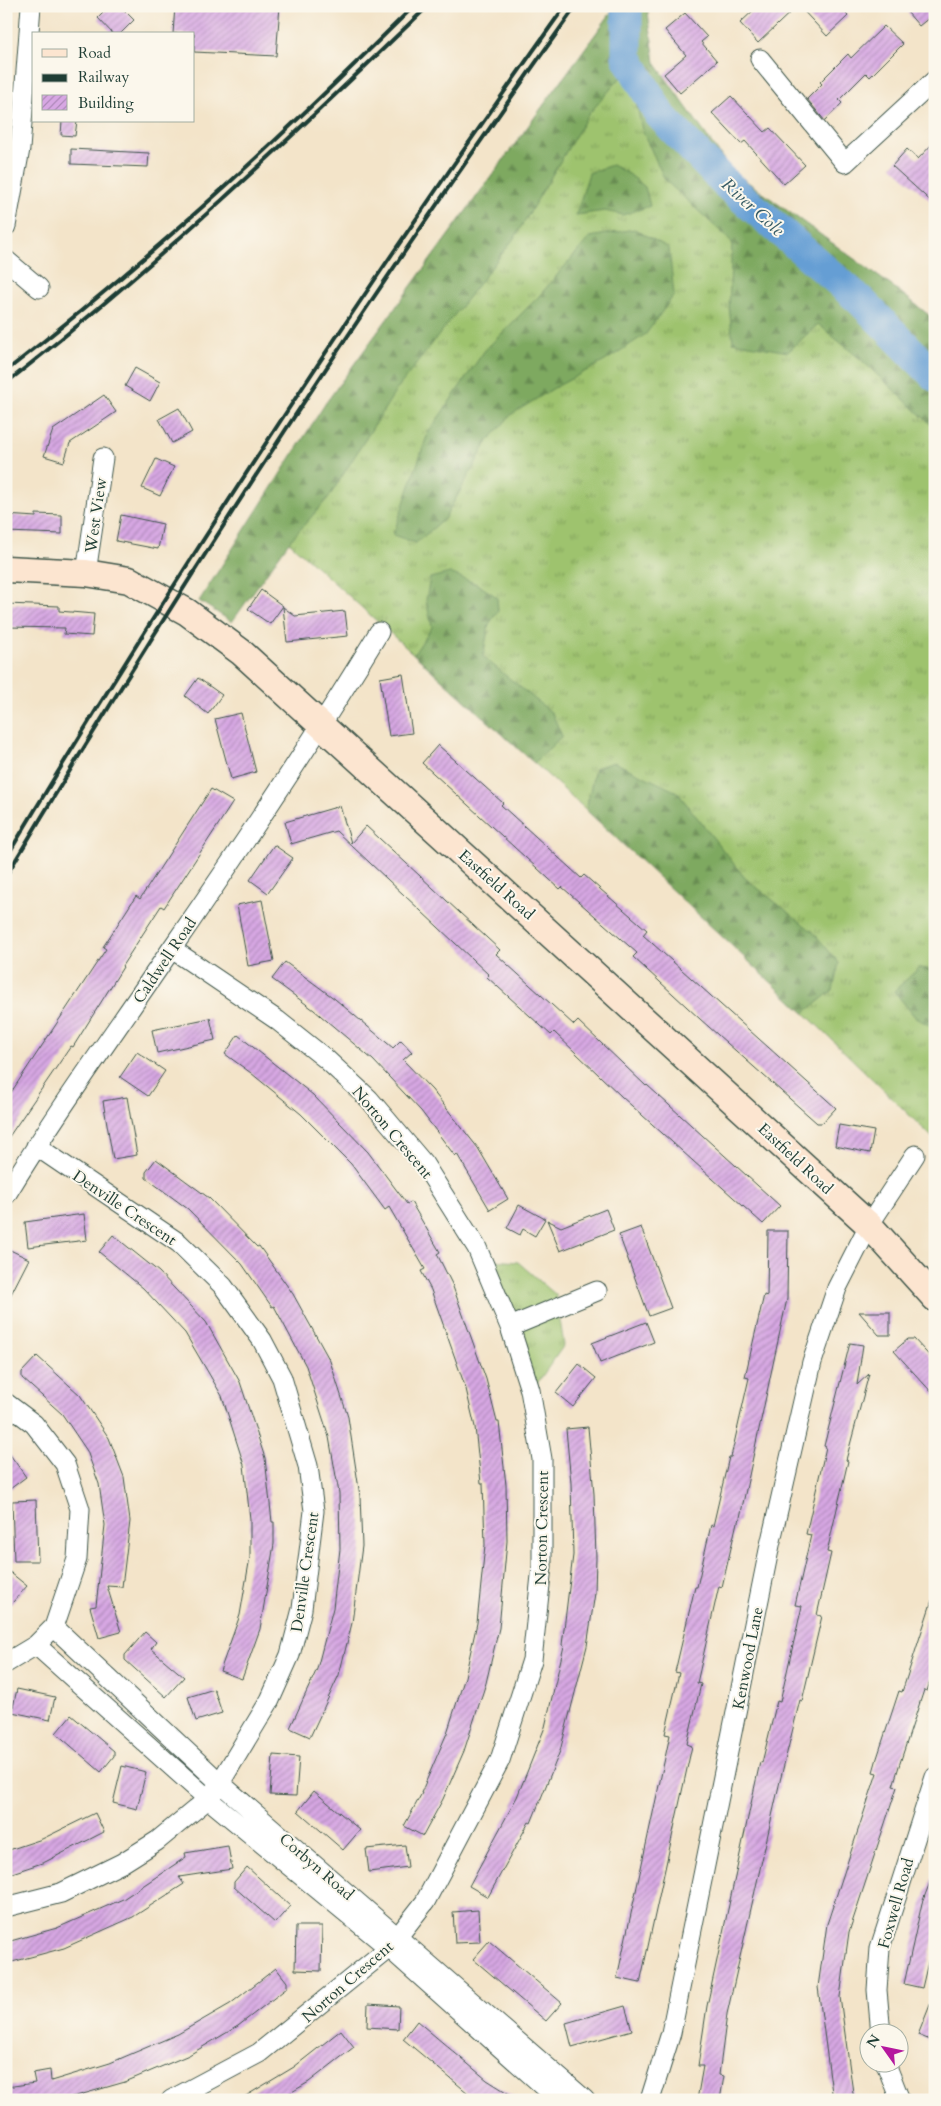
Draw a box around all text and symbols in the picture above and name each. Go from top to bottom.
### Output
legend [32,32,195,122]
text: Road [78,43,111,63]
text: Railway [78,67,129,87]
text: Building [78,93,134,113]
water label: River Cole [716,172,790,243]
street label: West View [80,476,112,555]
street label: Eastfield Road [453,845,540,925]
street label: Caldwell Road [128,913,202,1008]
street label: Norton Crescent [347,1082,438,1184]
street label: Eastfield Road [753,1118,838,1200]
street label: Denville Crescent [68,1165,181,1251]
street label: Norton Crescent [530,1471,554,1586]
street label: Denville Crescent [286,1511,324,1634]
street label: Kenwood Lane [727,1605,769,1711]
street label: Corbyn Road [274,1828,359,1906]
street label: Foxwell Road [873,1855,920,1951]
street label: Norton Crescent [297,1936,398,2028]
north arrow [858,2024,908,2074]
text: N [862,2031,885,2051]

